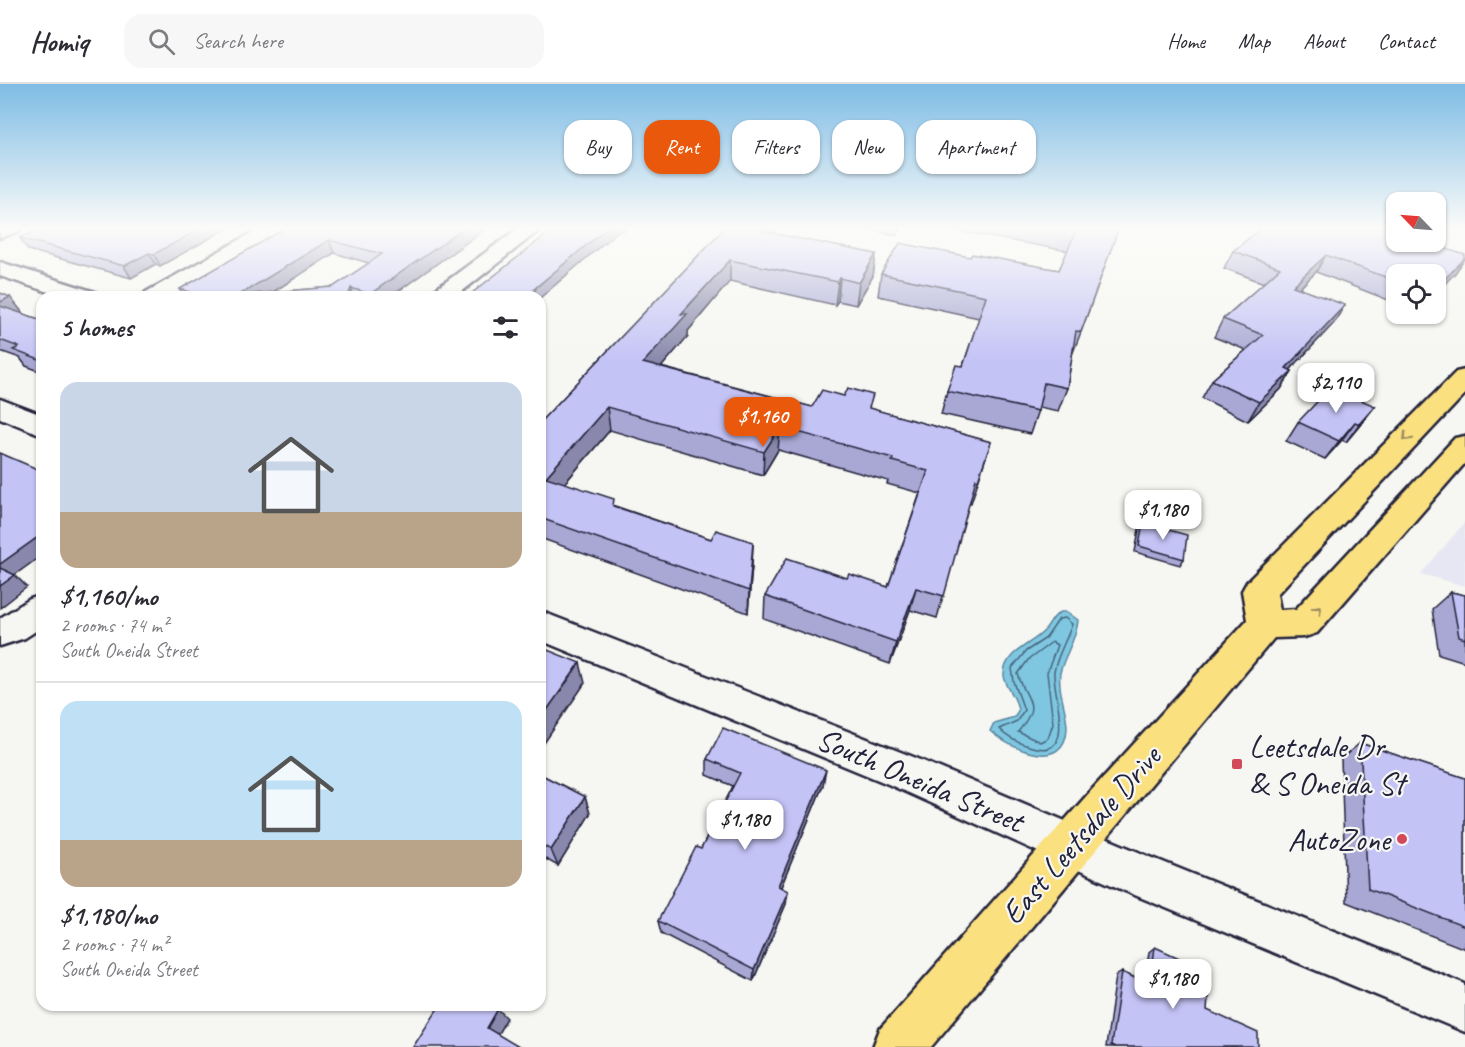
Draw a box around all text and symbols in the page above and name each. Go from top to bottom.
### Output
search box [124,14,544,68]
text: Homiq [30,24,88,59]
icon: search [145,25,178,58]
text: Search here [193,27,283,55]
text: Home [1167,28,1205,54]
text: Map [1238,28,1270,54]
text: About [1303,28,1345,54]
text: Contact [1378,28,1435,54]
chip: Buy [564,120,632,174]
chip: Rent [644,120,720,174]
chip: Filters [732,120,820,174]
chip: New [832,120,904,174]
chip: Apartment [916,120,1036,174]
north arrow [1386,192,1446,252]
map controls [1386,192,1446,324]
button: locate [1386,264,1446,324]
text: 5 homes [60,311,133,344]
icon: filters [489,311,522,344]
pin: $2,110 [1287,363,1385,414]
text: $2,110 [1312,370,1360,395]
pin: $1,160 [714,397,812,448]
text: $1,160 [738,404,788,429]
icon: home [237,421,345,529]
one-way arrow [1404,430,1415,441]
pin: $1,180 [1114,490,1212,541]
text: $1,180 [1139,497,1187,522]
text: $1,160/mo [60,580,158,613]
one-way arrow [1310,605,1321,616]
text: 2 rooms · 74 m² [60,613,168,638]
text: South Oneida Street [60,638,198,663]
street label: South Oneida Street [811,718,1032,843]
place label: Leetsdale Dr & S Oneida St [1249,726,1409,804]
street label: East Leetsdale Drive [992,735,1171,933]
icon: home [237,740,345,848]
marker: Leetsdale Dr & S Oneida St [1230,757,1244,771]
pin: $1,180 [696,800,794,851]
text: $1,180 [721,807,769,832]
place label: AutoZone [1288,819,1393,860]
marker: AutoZone [1395,832,1409,846]
text: $1,180/mo [60,899,157,932]
text: 2 rooms · 74 m² [60,932,168,957]
text: South Oneida Street [60,957,198,982]
pin: $1,180 [1124,959,1222,1010]
text: $1,180 [1149,966,1197,991]

